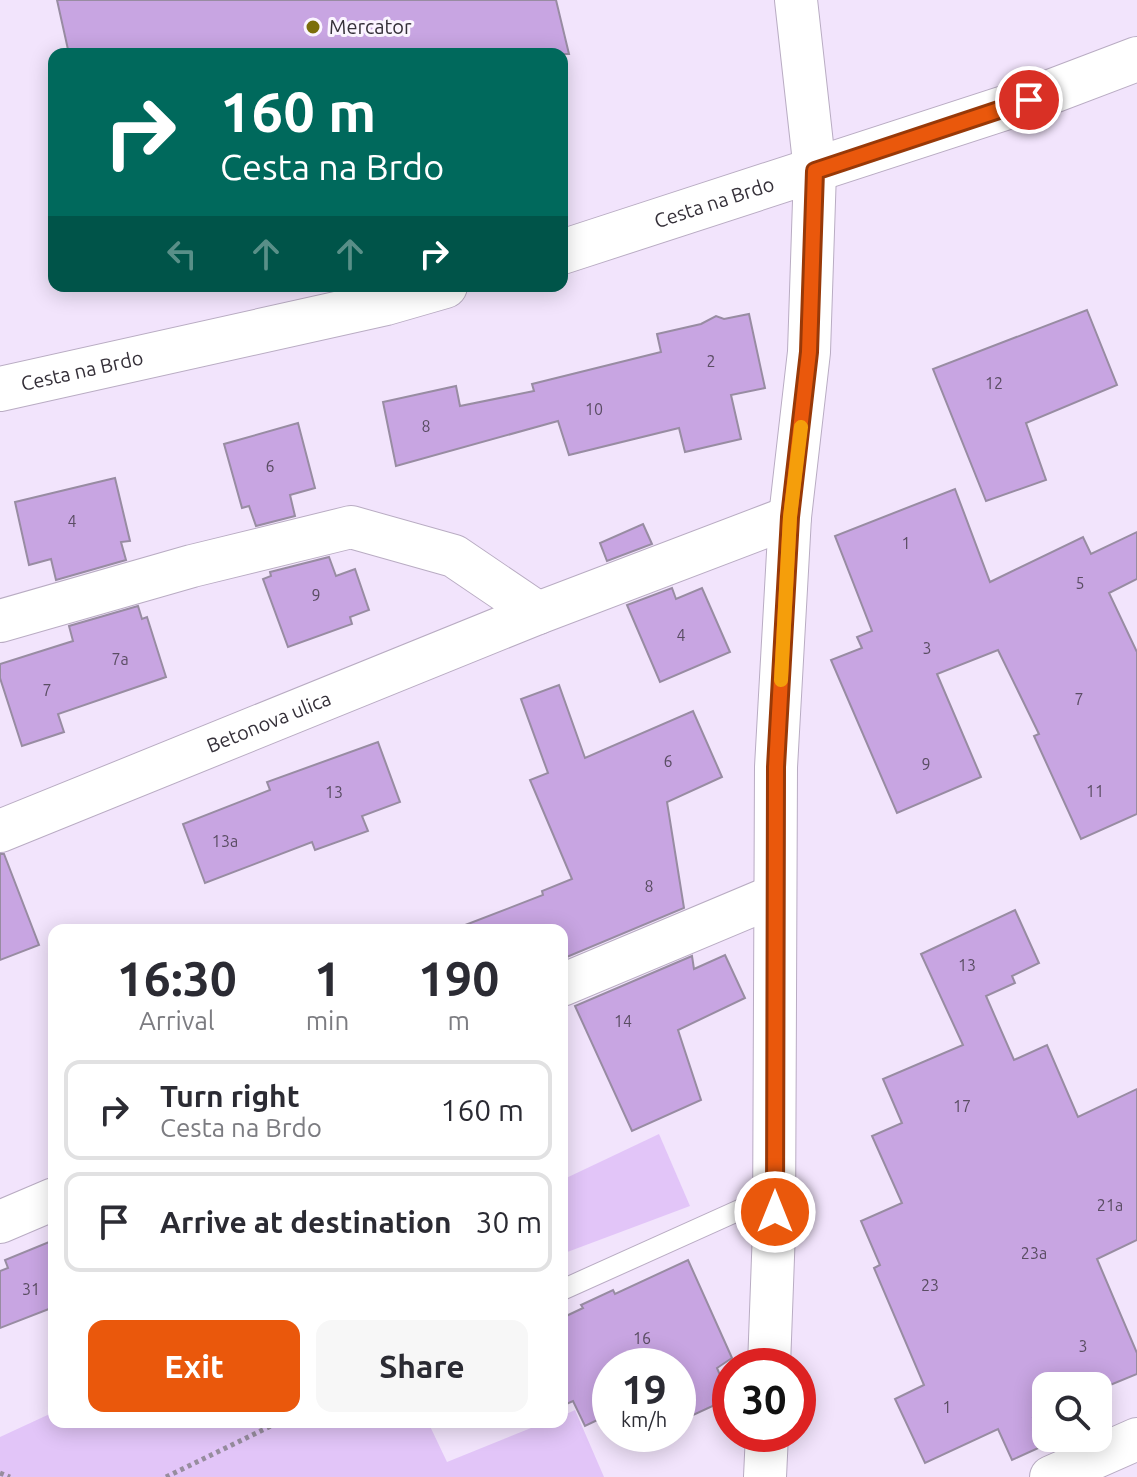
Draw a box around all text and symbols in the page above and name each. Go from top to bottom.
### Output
place label: Mercator [329,15,412,38]
marker: Mercator [304,18,322,36]
pin [995,66,1063,134]
icon: arrive [1007,78,1051,122]
icon: right [88,80,192,184]
text: 160 m [220,80,376,143]
text: Cesta na Brdo [220,146,444,187]
street label: Cesta na Brdo [651,172,777,232]
icon: left [160,232,204,276]
icon: ahead [244,232,288,276]
icon: ahead [328,232,372,276]
icon: right [412,232,456,276]
street label: Cesta na Brdo [19,345,145,395]
house number: 2 [706,352,716,370]
house number: 12 [985,374,1003,392]
house number: 10 [585,400,603,418]
house number: 8 [421,417,431,435]
house number: 6 [265,457,275,475]
house number: 4 [67,512,77,530]
house number: 1 [901,534,911,552]
house number: 5 [1075,574,1085,592]
house number: 9 [311,586,321,604]
house number: 4 [676,626,686,644]
house number: 3 [922,639,932,657]
house number: 7a [111,650,129,668]
house number: 7 [42,681,52,699]
street label: Betonova ulica [203,686,334,757]
house number: 7 [1074,690,1084,708]
house number: 6 [663,752,673,770]
house number: 9 [921,755,931,773]
house number: 11 [1086,782,1104,800]
house number: 13 [325,783,343,801]
house number: 13a [212,832,238,850]
house number: 8 [644,877,654,895]
text: 16:30 [117,951,237,1005]
text: 1 [314,951,341,1005]
text: 190 [418,951,499,1005]
house number: 13 [958,956,976,974]
text: Arrival [139,1006,215,1035]
text: min [306,1006,349,1035]
text: m [447,1006,470,1035]
house number: 14 [614,1012,632,1030]
text: Turn right [160,1079,300,1113]
icon: right [92,1088,136,1132]
text: 160 m [440,1093,524,1127]
house number: 17 [953,1097,971,1115]
text: Cesta na Brdo [160,1113,322,1142]
position arrow [733,1170,817,1254]
house number: 21a [1097,1196,1123,1214]
icon: arrive [92,1200,136,1244]
text: Arrive at destination [160,1205,452,1239]
text: 30 m [476,1205,542,1239]
house number: 23a [1021,1244,1047,1262]
house number: 23 [921,1276,939,1294]
house number: 31 [22,1280,40,1298]
button: Exit [88,1320,300,1412]
button: Share [316,1320,528,1412]
house number: 16 [633,1329,651,1347]
house number: 3 [1078,1337,1088,1355]
speed limit sign: 30 [712,1348,816,1452]
text: 19 [621,1367,667,1412]
map controls [1032,1372,1112,1452]
button: search [1032,1372,1112,1452]
house number: 1 [942,1398,952,1416]
text: km/h [621,1408,667,1431]

